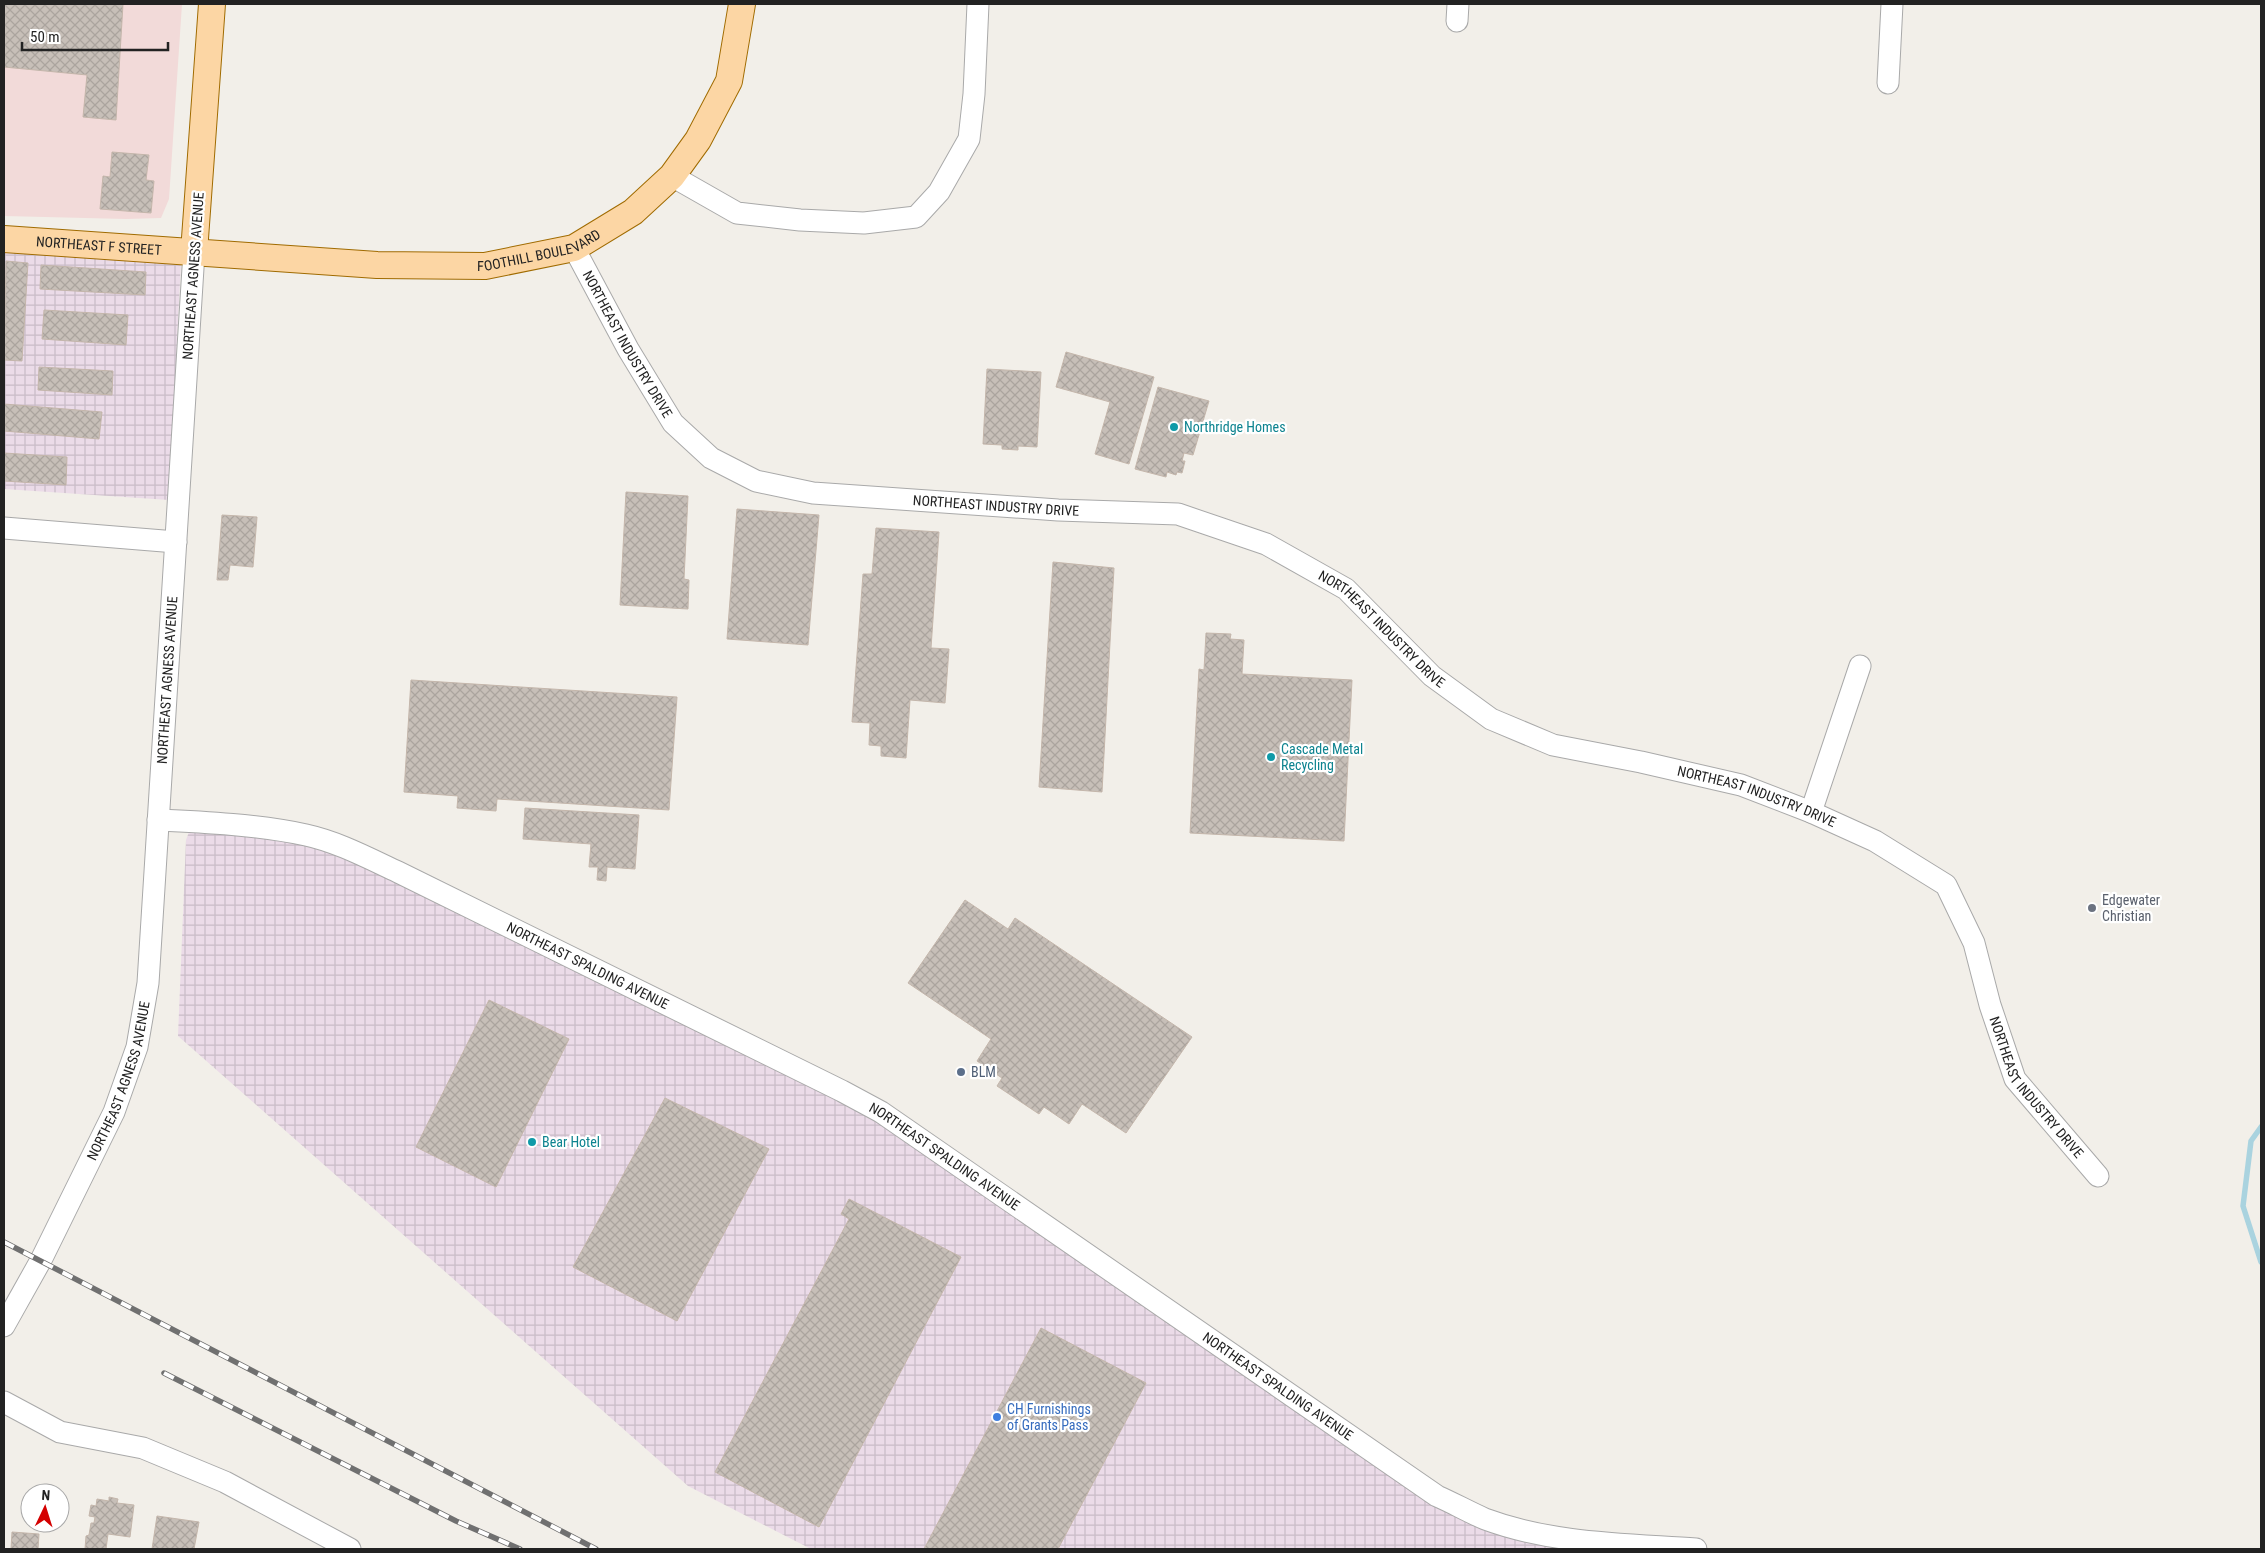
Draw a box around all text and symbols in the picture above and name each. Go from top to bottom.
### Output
scale bar [22,20,169,52]
text: 50 m [30,28,60,46]
street label: NORTHEAST AGNESS AVENUE [179,192,207,360]
street label: FOOTHILL BOULEVARD [477,226,603,274]
street label: NORTHEAST F STREET [35,233,162,258]
street label: NORTHEAST INDUSTRY DRIVE [580,268,676,420]
place label: Northridge Homes [1184,419,1286,435]
marker: Northridge Homes [1168,421,1180,433]
street label: NORTHEAST INDUSTRY DRIVE [912,492,1079,519]
street label: NORTHEAST INDUSTRY DRIVE [1316,567,1448,691]
street label: NORTHEAST AGNESS AVENUE [154,596,180,765]
place label: Cascade Metal Recycling [1281,741,1363,773]
marker: Cascade Metal Recycling [1265,751,1277,763]
street label: NORTHEAST INDUSTRY DRIVE [1676,763,1838,830]
place label: Edgewater Christian [2102,892,2160,924]
marker: Edgewater Christian [2086,902,2098,914]
street label: NORTHEAST SPALDING AVENUE [504,919,672,1012]
street label: NORTHEAST AGNESS AVENUE [84,1000,153,1163]
street label: NORTHEAST INDUSTRY DRIVE [1986,1014,2087,1161]
place label: BLM [971,1064,996,1080]
marker: BLM [955,1066,967,1078]
street label: NORTHEAST SPALDING AVENUE [867,1099,1023,1213]
place label: Bear Hotel [542,1134,600,1150]
marker: Bear Hotel [526,1136,538,1148]
street label: NORTHEAST SPALDING AVENUE [1200,1329,1356,1444]
place label: CH Furnishings of Grants Pass [1007,1401,1091,1433]
marker: CH Furnishings of Grants Pass [991,1411,1003,1423]
north arrow [20,1483,70,1533]
text: N [41,1487,51,1503]

